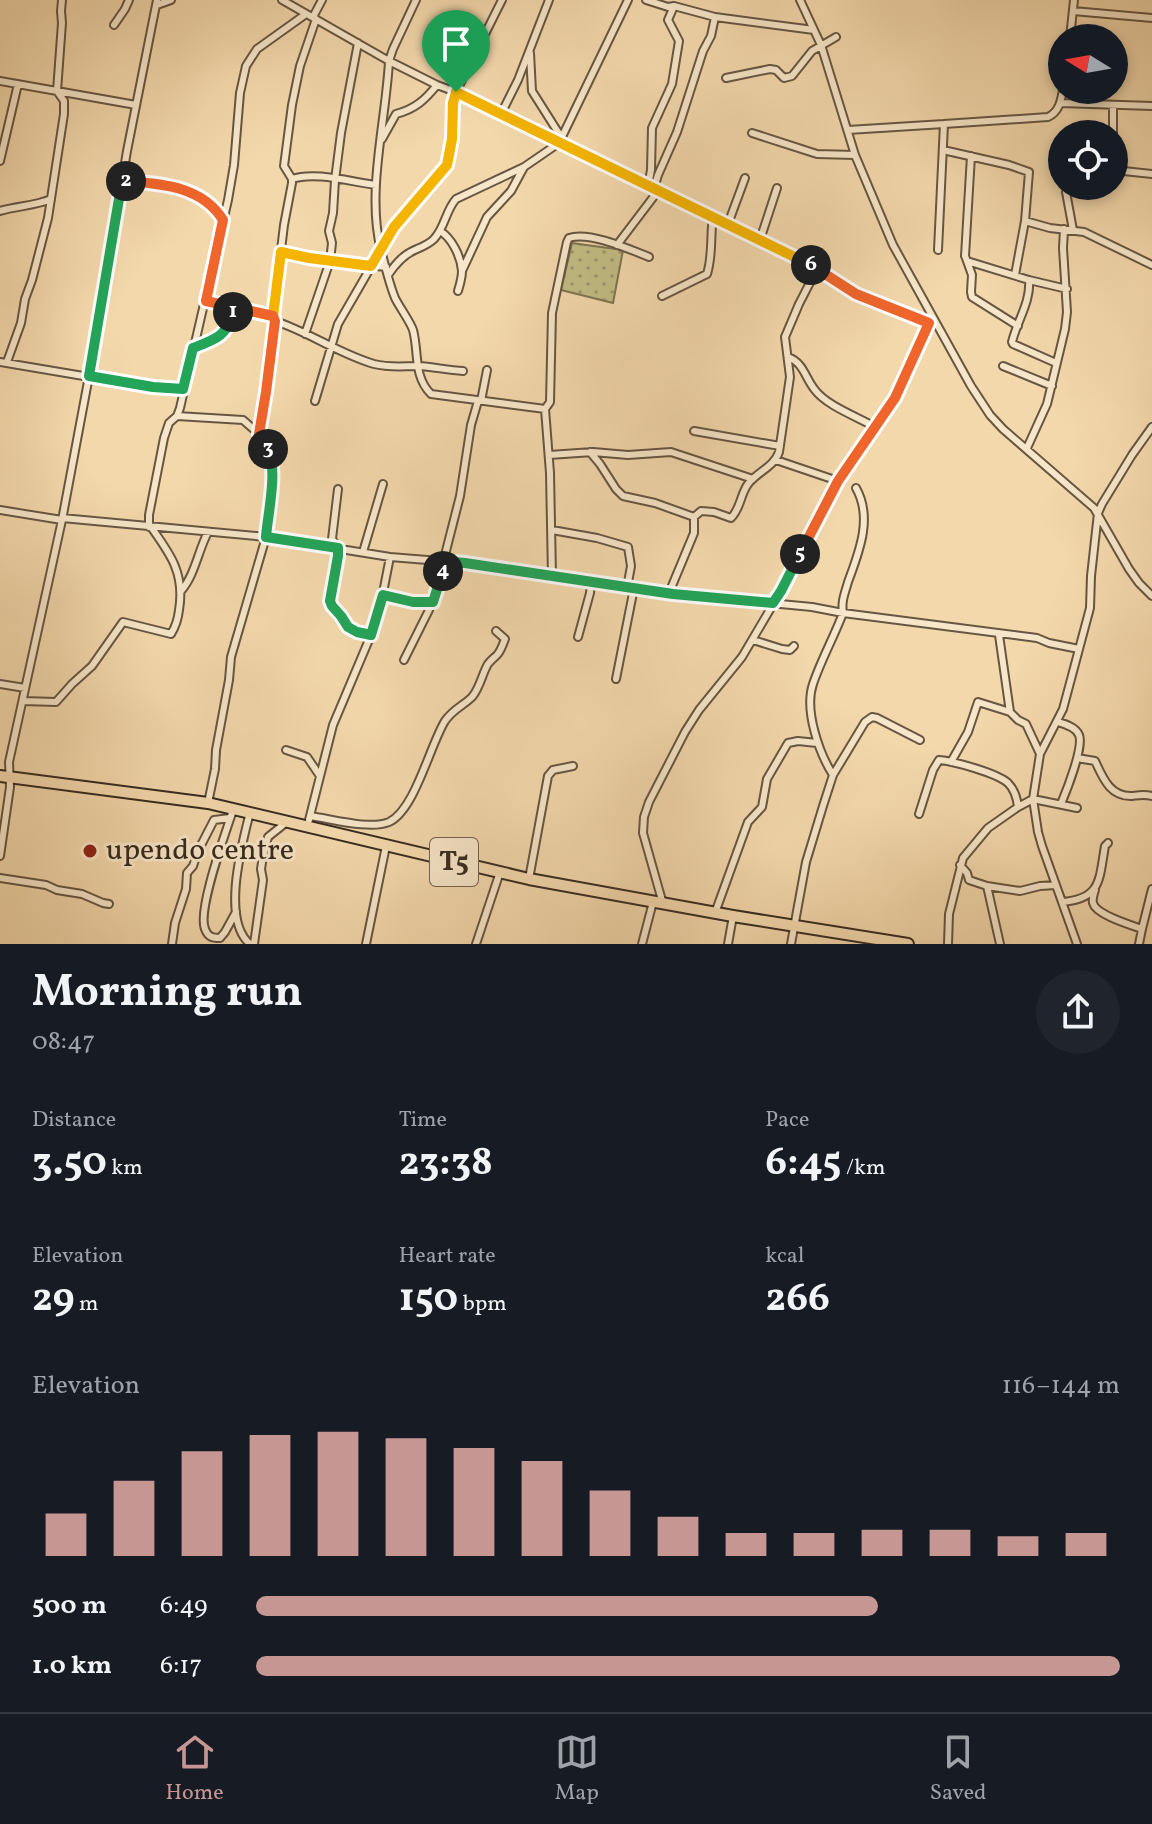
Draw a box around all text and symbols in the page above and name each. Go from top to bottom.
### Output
pin [422,10,490,92]
icon: arrive [434,22,478,66]
north arrow [1048,24,1128,104]
map controls [1048,24,1128,200]
button: locate [1048,120,1128,200]
pin: 2 [106,161,146,201]
text: 2 [120,165,132,196]
pin: 6 [791,245,831,285]
text: 6 [805,249,817,280]
pin: 1 [213,292,253,332]
text: 1 [229,296,237,327]
pin: 3 [248,429,288,469]
text: 3 [262,433,274,464]
pin: 5 [780,534,820,574]
text: 5 [795,538,805,569]
pin: 4 [423,551,463,591]
text: 4 [436,555,450,586]
place label: upendo centre [106,830,294,872]
road number: T5 [430,838,478,886]
marker: upendo centre [81,842,99,860]
text: Morning run [32,963,303,1024]
button: share [1036,970,1120,1054]
text: 08:47 [32,1024,95,1060]
text: Distance [32,1105,116,1136]
text: Time [399,1105,447,1136]
text: Pace [765,1105,809,1136]
text: 3.50 [32,1136,107,1192]
text: 23:38 [399,1136,493,1192]
text: 6:45 [765,1136,842,1192]
text: km [107,1153,143,1184]
text: /km [842,1153,885,1184]
text: Elevation [32,1241,123,1272]
text: Heart rate [399,1241,496,1272]
text: kcal [765,1241,804,1272]
text: 29 [32,1272,75,1328]
text: 150 [399,1272,458,1328]
text: 266 [765,1272,830,1328]
text: m [75,1289,99,1320]
text: bpm [458,1289,507,1320]
text: Elevation [32,1368,140,1404]
text: 116–144 m [1002,1368,1120,1404]
text: 500 m [32,1588,107,1624]
text: 6:49 [160,1588,208,1624]
text: 1.0 km [32,1648,112,1684]
text: 6:17 [160,1648,202,1684]
tab: Home [166,1730,224,1809]
tab: Map [555,1730,599,1809]
tab: Saved [930,1730,986,1809]

